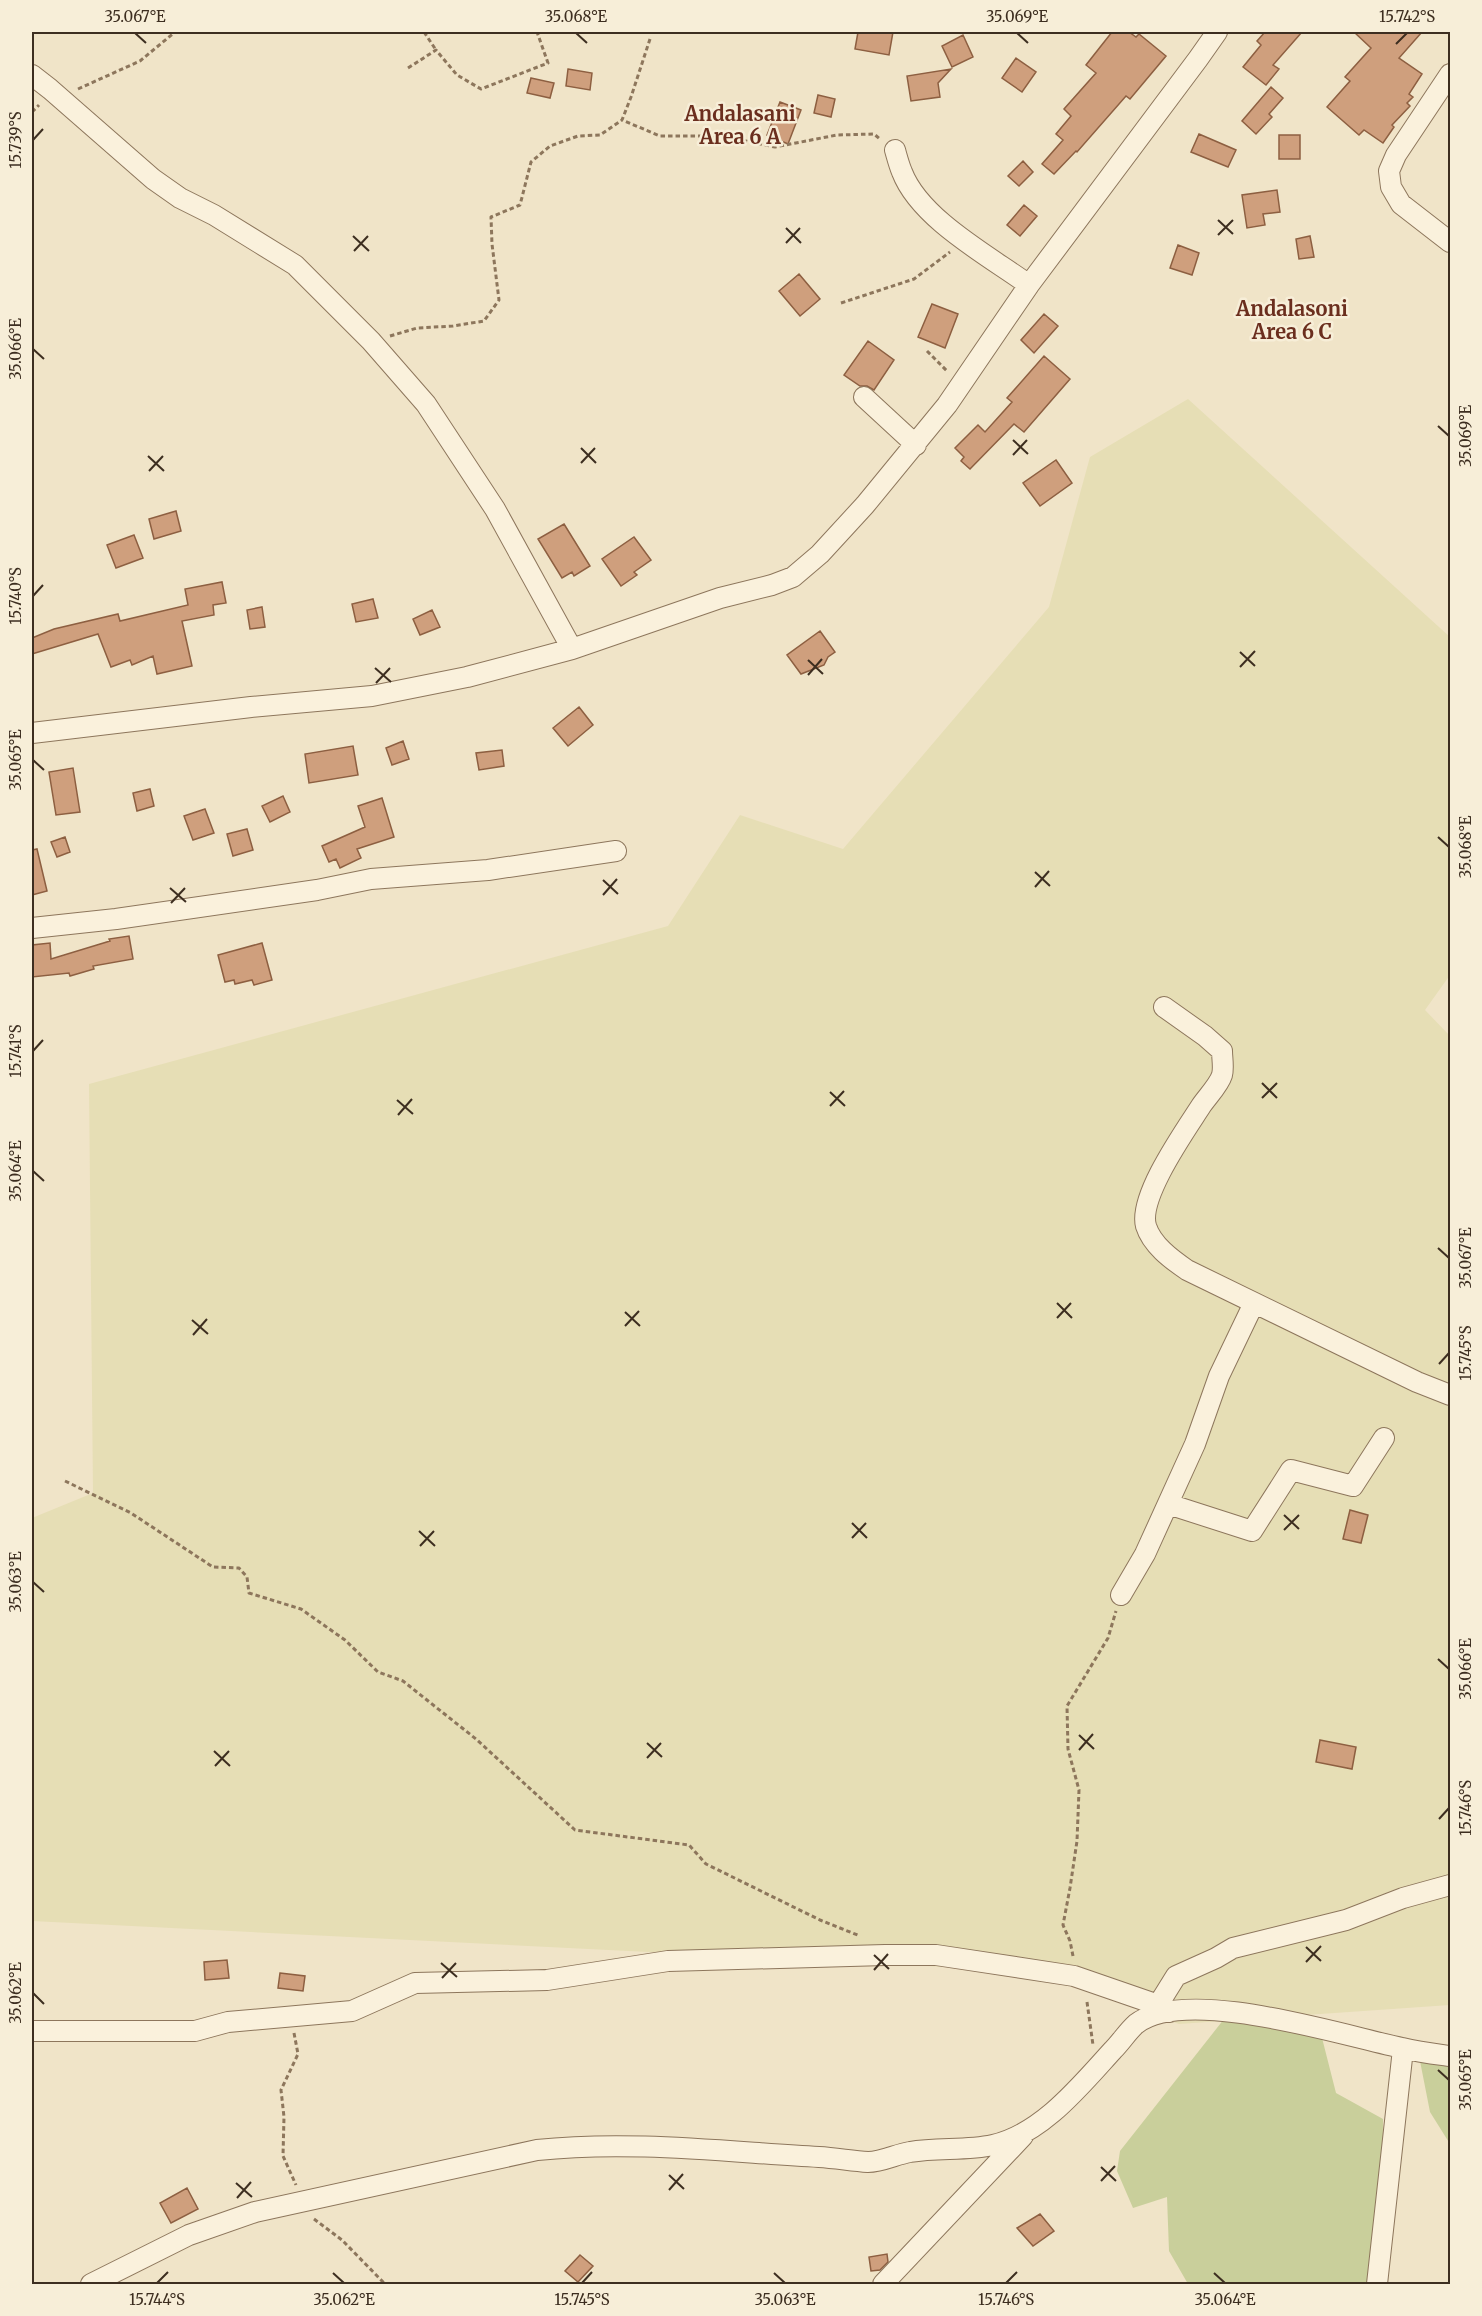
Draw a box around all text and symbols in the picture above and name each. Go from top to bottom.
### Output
text: 35.067°E [104,7,166,26]
text: 35.068°E [545,7,608,26]
text: 35.069°E [986,7,1049,26]
text: 15.742°S [1379,7,1435,26]
district label: Andalasani Area 6 A [683,101,796,149]
text: 15.739°S [6,111,25,169]
district label: Andalasoni Area 6 C [1235,296,1348,344]
text: 35.066°E [6,318,25,380]
text: 35.069°E [1456,404,1475,467]
text: 15.740°S [6,567,25,625]
text: 35.065°E [6,729,25,791]
text: 35.068°E [1456,815,1475,878]
text: 15.741°S [6,1024,25,1078]
text: 35.064°E [6,1140,25,1202]
text: 35.067°E [1456,1227,1475,1289]
text: 15.745°S [1456,1325,1475,1381]
text: 35.063°E [6,1551,25,1612]
text: 35.066°E [1456,1638,1475,1700]
text: 15.746°S [1456,1780,1475,1836]
text: 35.062°E [6,1962,25,2024]
text: 35.065°E [1456,2049,1475,2111]
text: 15.744°S [129,2290,185,2309]
text: 35.062°E [313,2290,375,2309]
text: 15.745°S [554,2290,610,2309]
text: 35.063°E [755,2290,816,2309]
text: 15.746°S [978,2290,1034,2309]
text: 35.064°E [1194,2290,1256,2309]

